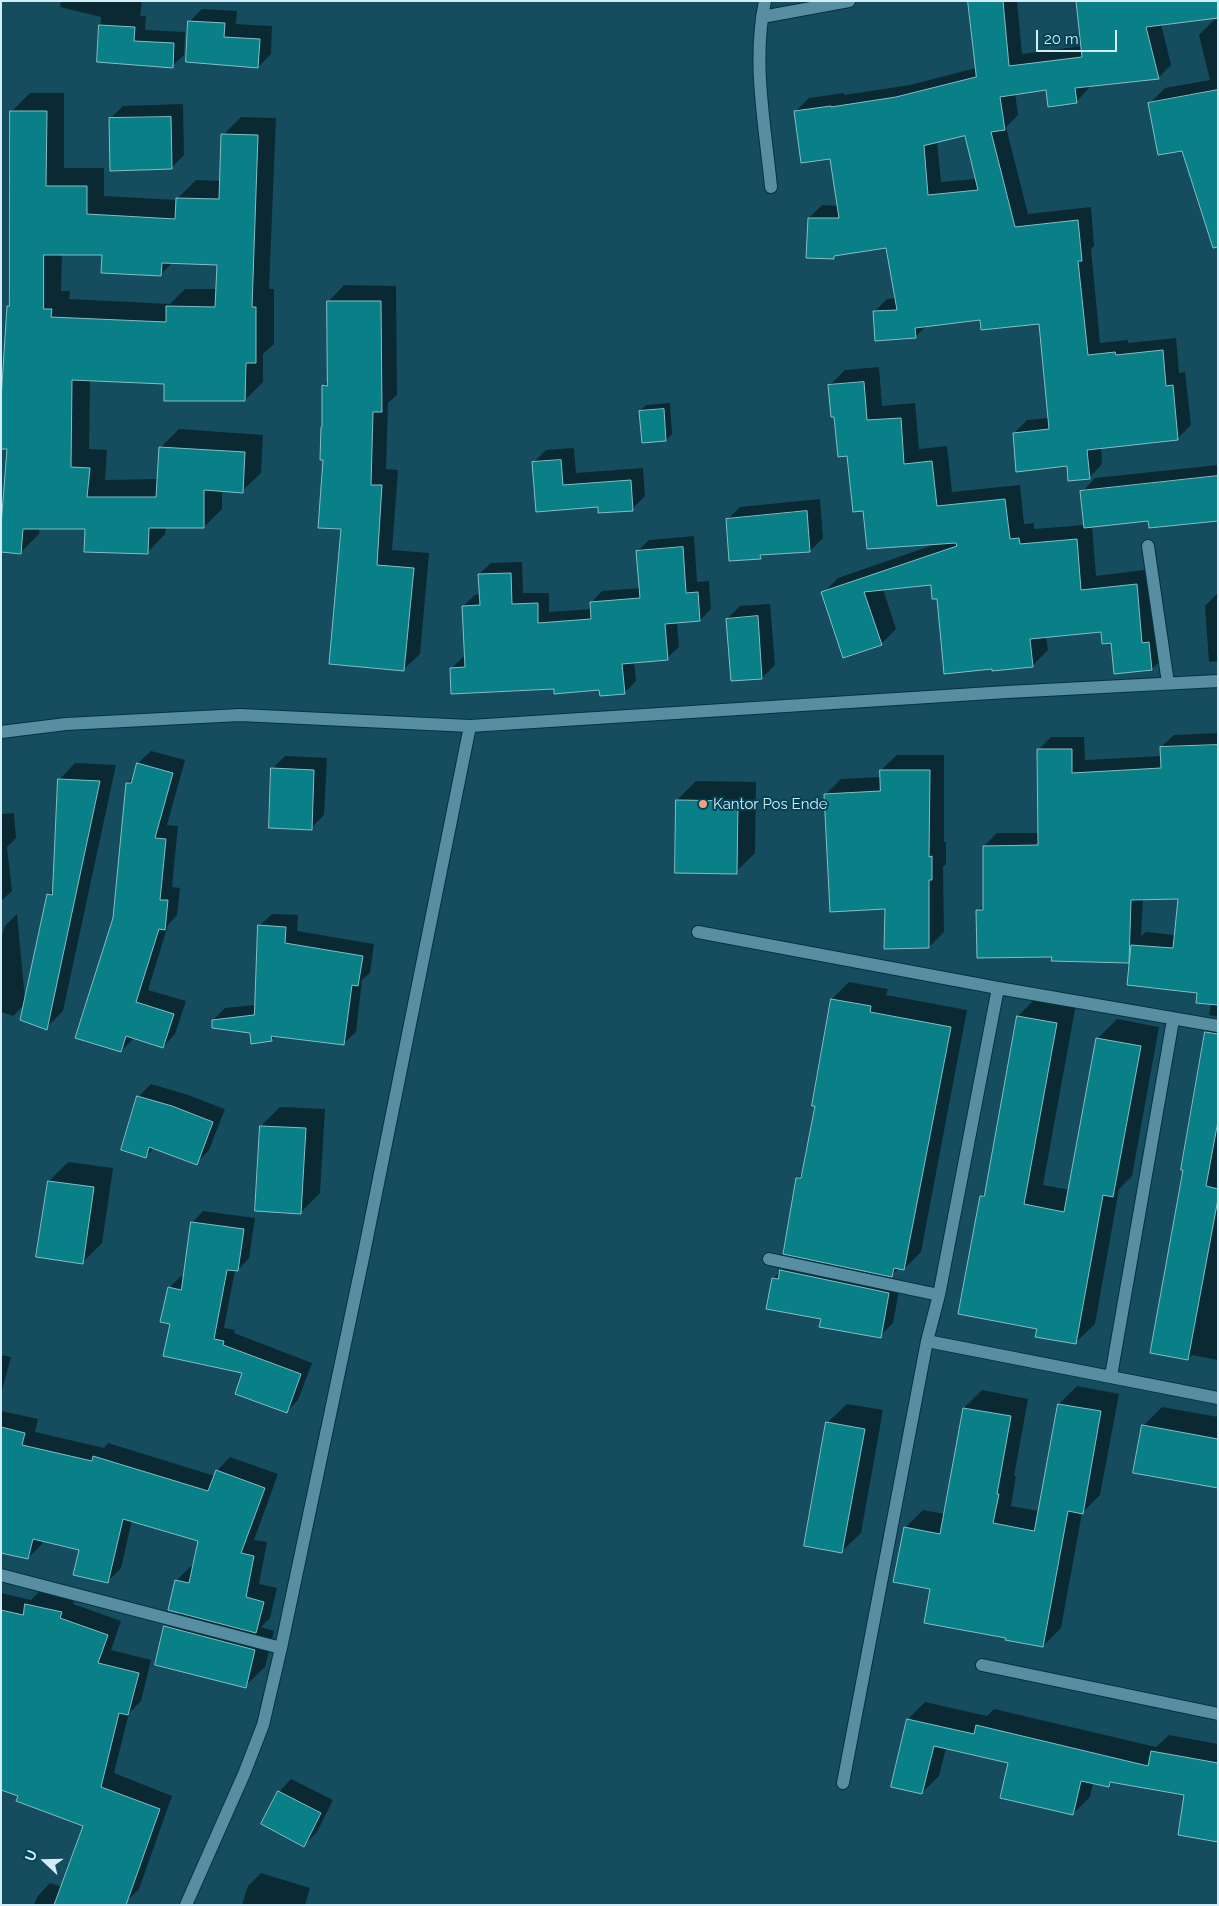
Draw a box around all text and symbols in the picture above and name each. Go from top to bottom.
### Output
scale bar [1039,20,1120,52]
text: 20 m [1044,30,1079,48]
place label: Kantor Pos Ende [713,795,828,813]
marker: Kantor Pos Ende [697,798,709,810]
north arrow [20,1836,70,1886]
text: U [22,1848,40,1863]

